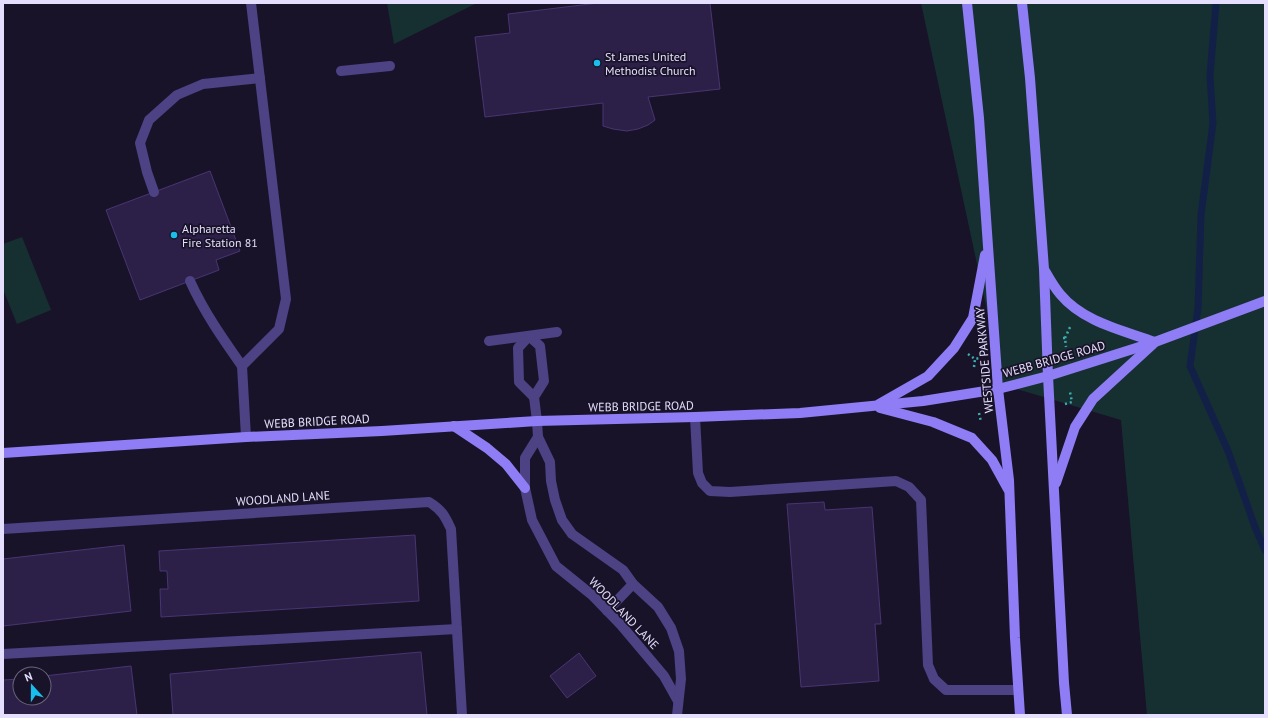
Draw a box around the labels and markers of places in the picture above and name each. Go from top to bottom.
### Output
place label: St James United Methodist Church [605,49,696,78]
marker: St James United Methodist Church [592,58,602,68]
place label: Alpharetta Fire Station 81 [182,221,258,250]
marker: Alpharetta Fire Station 81 [169,230,179,240]

